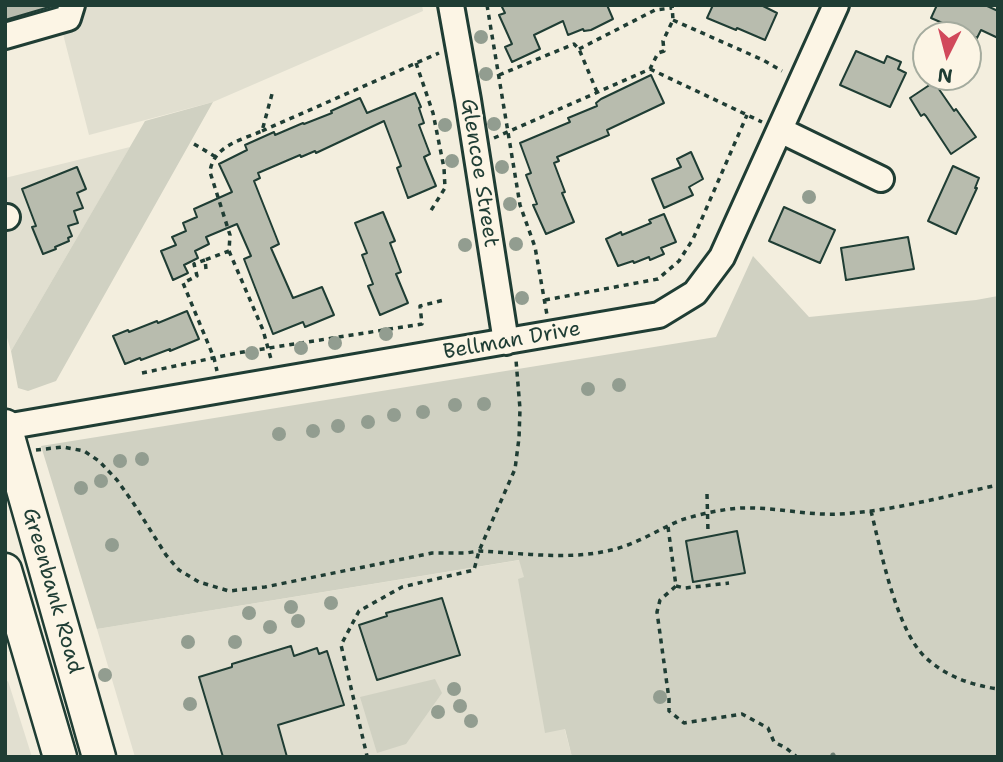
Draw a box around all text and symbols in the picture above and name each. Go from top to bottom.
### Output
north arrow [912,21,982,91]
text: N [936,62,954,89]
street label: Glencoe Street [455,97,503,249]
street label: Bellman Drive [441,317,583,365]
street label: Greenbank Road [16,505,88,677]

